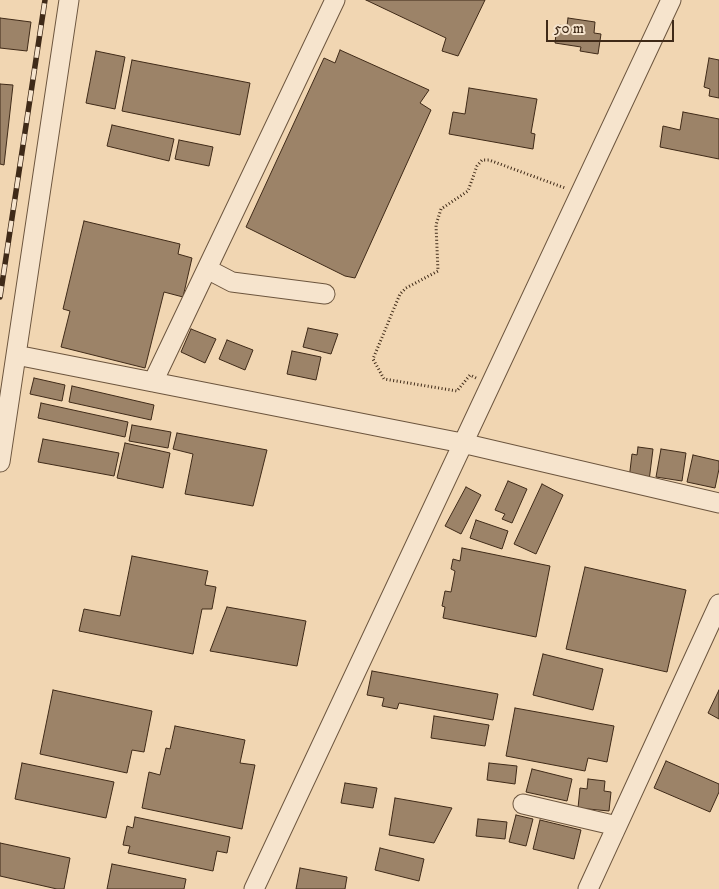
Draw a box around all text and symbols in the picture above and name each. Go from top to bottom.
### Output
scale bar [549,10,676,42]
text: 50 m [554,19,584,38]

